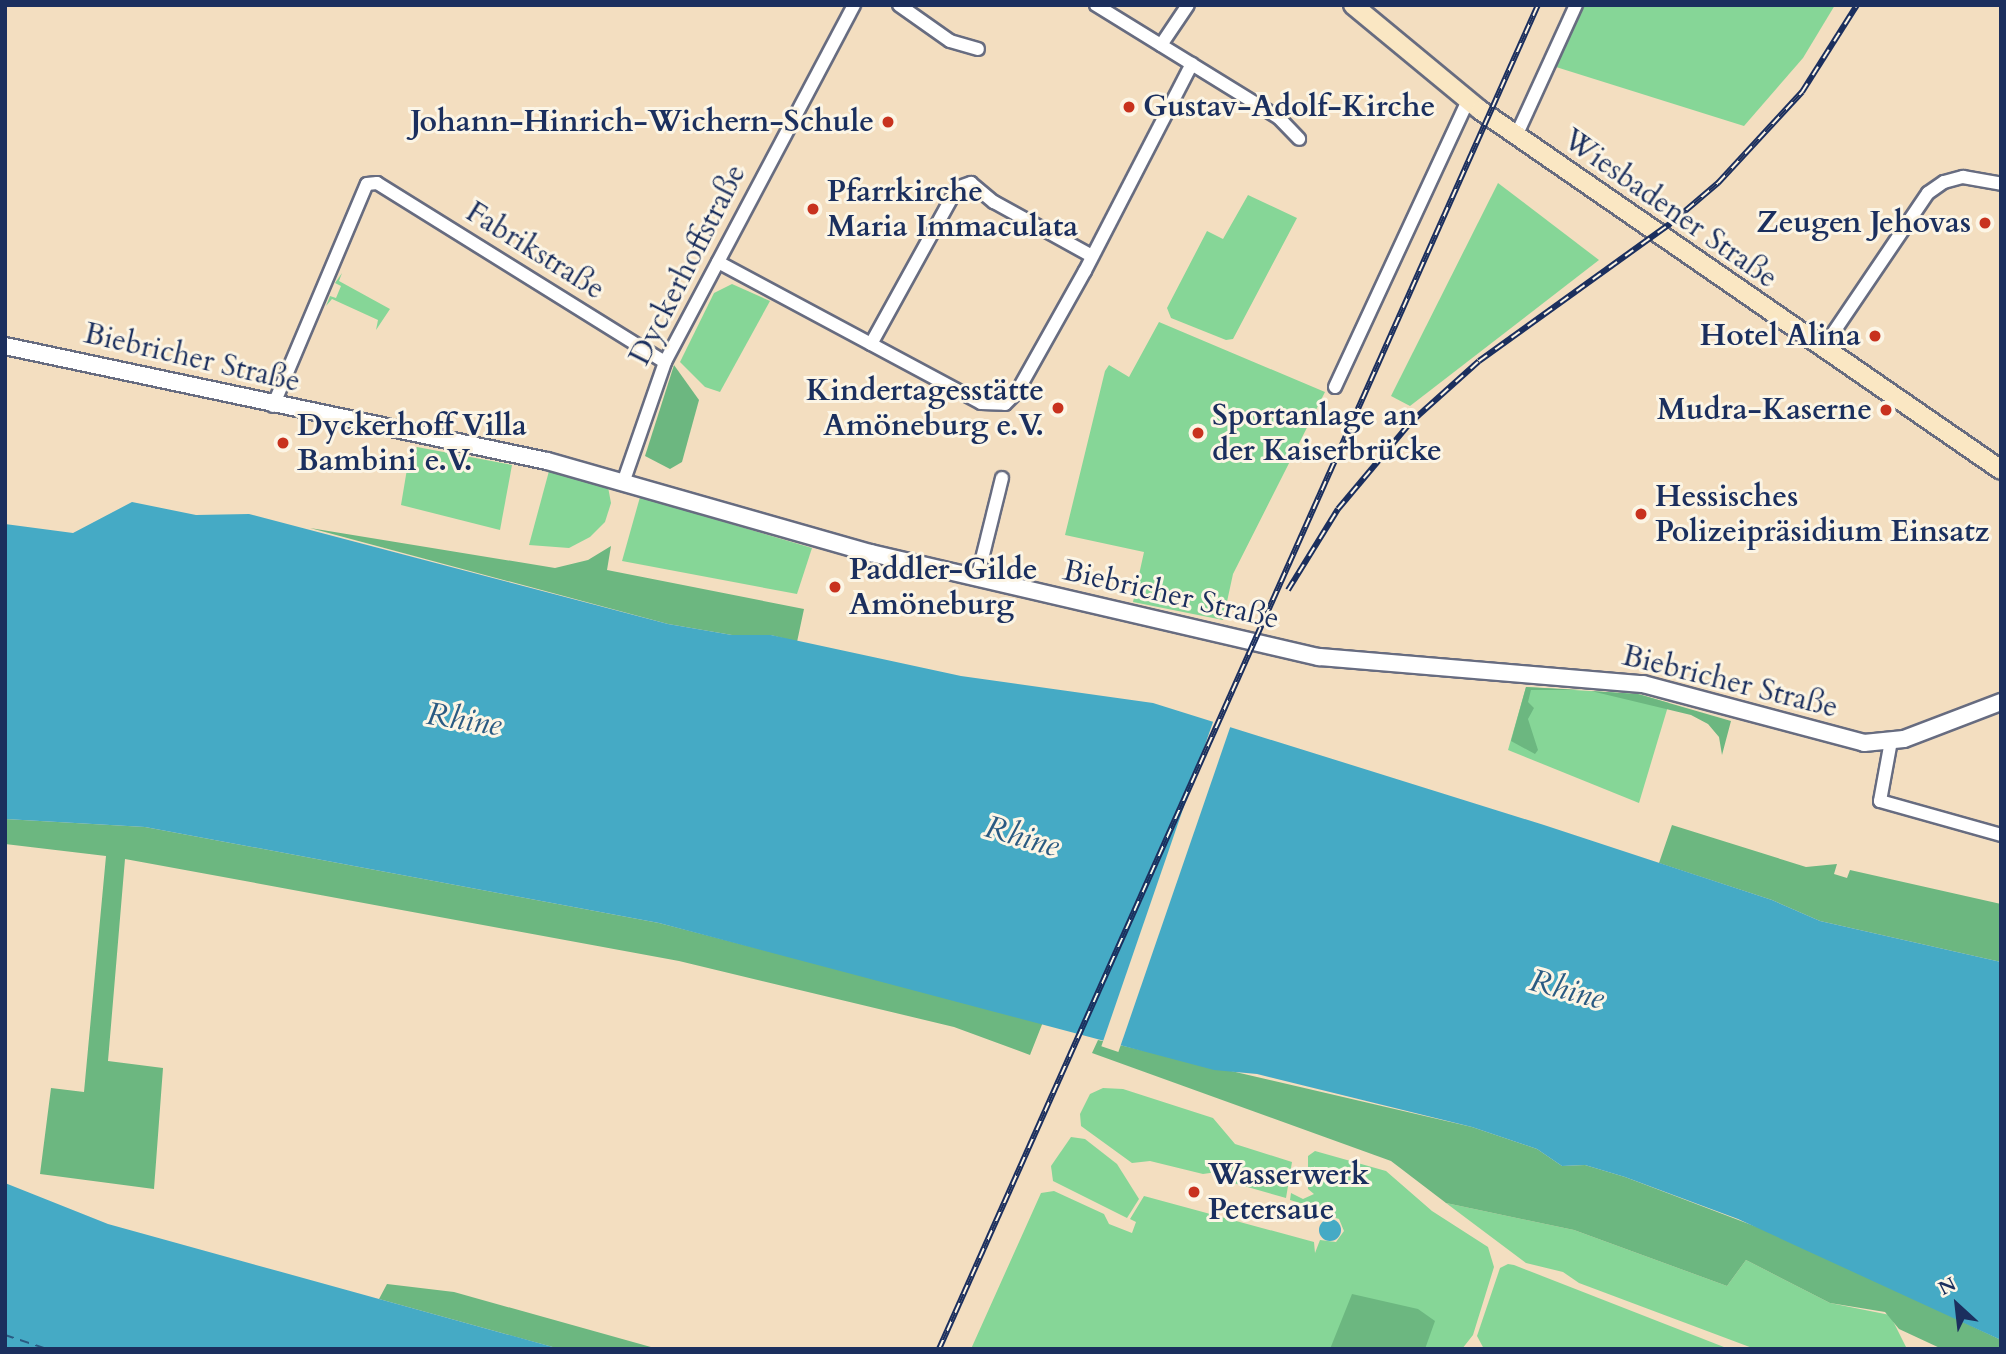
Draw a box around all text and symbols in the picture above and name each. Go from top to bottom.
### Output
place label: Gustav-Adolf-Kirche [1143,89,1435,125]
marker: Gustav-Adolf-Kirche [1121,99,1137,115]
place label: Johann-Hinrich-Wichern-Schule [410,104,874,140]
marker: Johann-Hinrich-Wichern-Schule [880,114,896,130]
street label: Wiesbadener Straße [1556,122,1784,296]
street label: Dyckerhoffstraße [622,159,754,371]
place label: Pfarrkirche Maria Immaculata [827,174,1078,244]
street label: Fabrikstraße [459,194,611,308]
marker: Pfarrkirche Maria Immaculata [805,201,821,217]
place label: Zeugen Jehovas [1756,205,1971,241]
marker: Zeugen Jehovas [1977,215,1993,231]
street label: Biebricher Straße [80,316,304,400]
place label: Hotel Alina [1700,318,1861,354]
marker: Hotel Alina [1867,328,1883,344]
place label: Kindertagesstätte Amöneburg e.V. [806,373,1044,444]
place label: Mudra-Kaserne [1657,392,1872,428]
place label: Sportanlage an der Kaiserbrücke [1212,398,1442,468]
marker: Kindertagesstätte Amöneburg e.V. [1050,400,1066,416]
marker: Mudra-Kaserne [1878,402,1894,418]
place label: Dyckerhoff Villa Bambini e.V. [297,408,527,478]
marker: Sportanlage an der Kaiserbrücke [1190,425,1206,441]
marker: Dyckerhoff Villa Bambini e.V. [275,435,291,451]
place label: Hessisches Polizeipräsidium Einsatz [1655,479,1989,550]
marker: Hessisches Polizeipräsidium Einsatz [1633,506,1649,522]
place label: Paddler-Gilde Amöneburg [849,552,1038,622]
street label: Biebricher Straße [1059,553,1283,637]
marker: Paddler-Gilde Amöneburg [827,579,843,595]
street label: Biebricher Straße [1619,638,1841,726]
water label: Rhine [424,695,504,745]
water label: Rhine [980,808,1064,866]
water label: Rhine [1526,962,1608,1018]
place label: Wasserwerk Petersaue [1208,1157,1369,1228]
marker: Wasserwerk Petersaue [1186,1184,1202,1200]
north arrow [1922,1270,1992,1340]
text: N [1934,1271,1961,1302]

